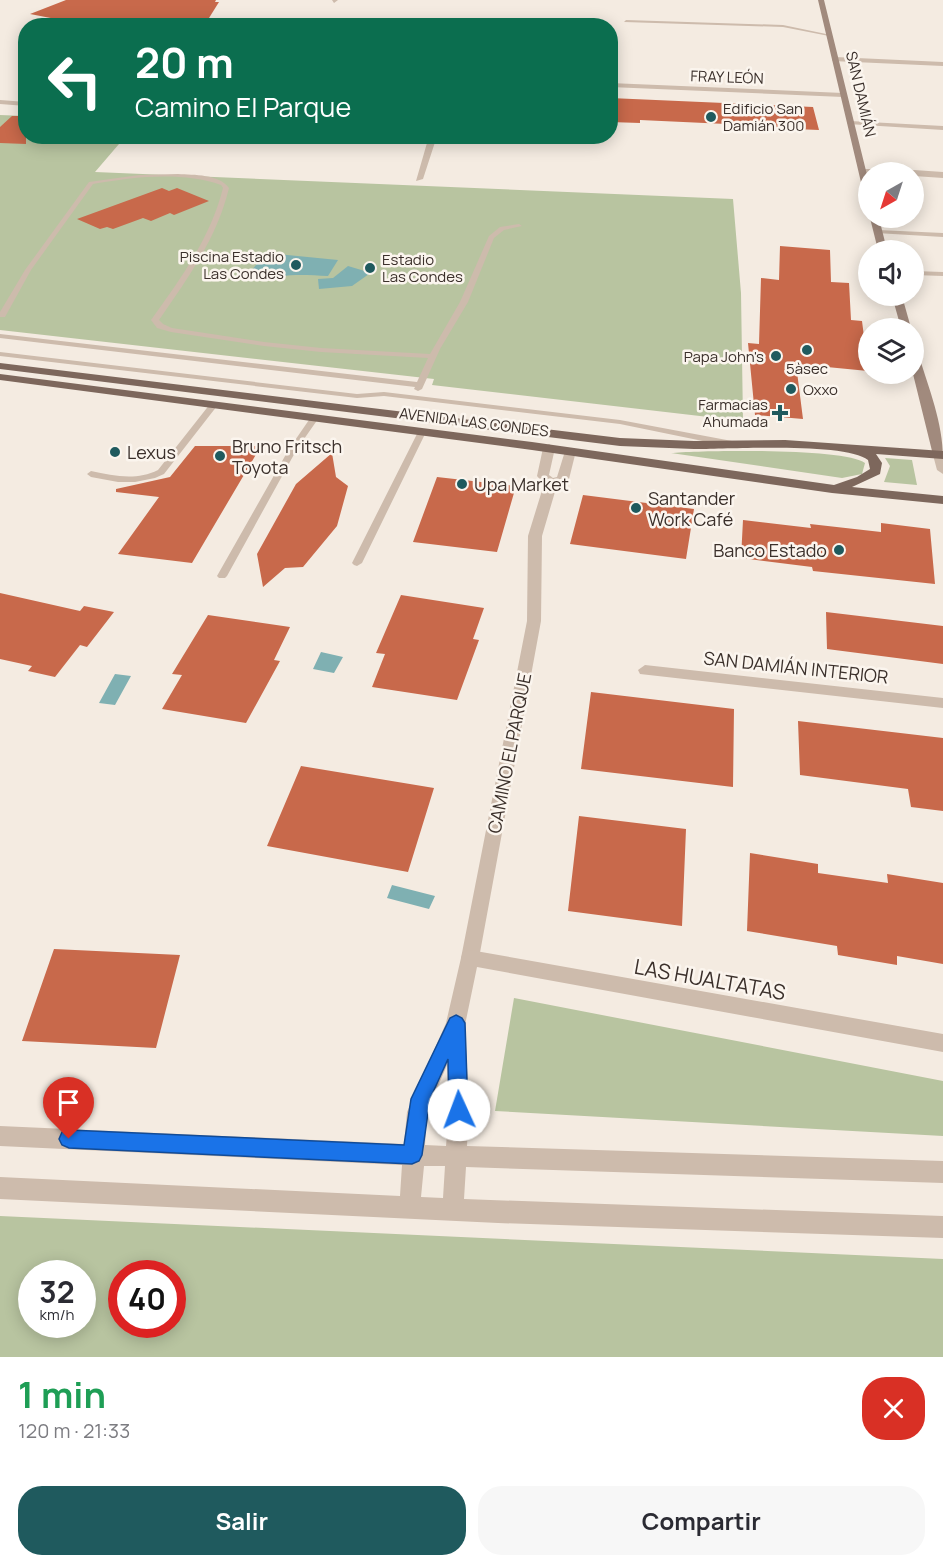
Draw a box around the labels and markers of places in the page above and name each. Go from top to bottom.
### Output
place label: Edificio San Damián 300 [723,98,804,136]
marker: Edificio San Damián 300 [704,110,718,124]
place label: Piscina Estadio Las Condes [180,246,284,284]
place label: Estadio Las Condes [382,249,463,287]
marker: Piscina Estadio Las Condes [289,258,303,272]
marker: Estadio Las Condes [363,261,377,275]
marker: 5àsec [800,343,814,357]
place label: Papa John's [684,346,764,367]
marker: Papa John's [769,349,783,363]
place label: 5àsec [786,358,828,379]
place label: Oxxo [803,379,838,400]
marker: Oxxo [784,382,798,396]
place label: Farmacias Ahumada [698,394,768,432]
marker: Farmacias Ahumada [773,406,787,420]
place label: Bruno Fritsch Toyota [232,434,342,479]
place label: Lexus [127,440,176,464]
marker: Lexus [108,445,122,459]
marker: Bruno Fritsch Toyota [213,449,227,463]
place label: Upa Market [474,472,569,496]
marker: Upa Market [455,477,469,491]
place label: Santander Work Café [648,486,736,531]
marker: Santander Work Café [629,501,643,515]
place label: Banco Estado [713,538,827,562]
marker: Banco Estado [832,543,846,557]
pin [43,1077,94,1139]

